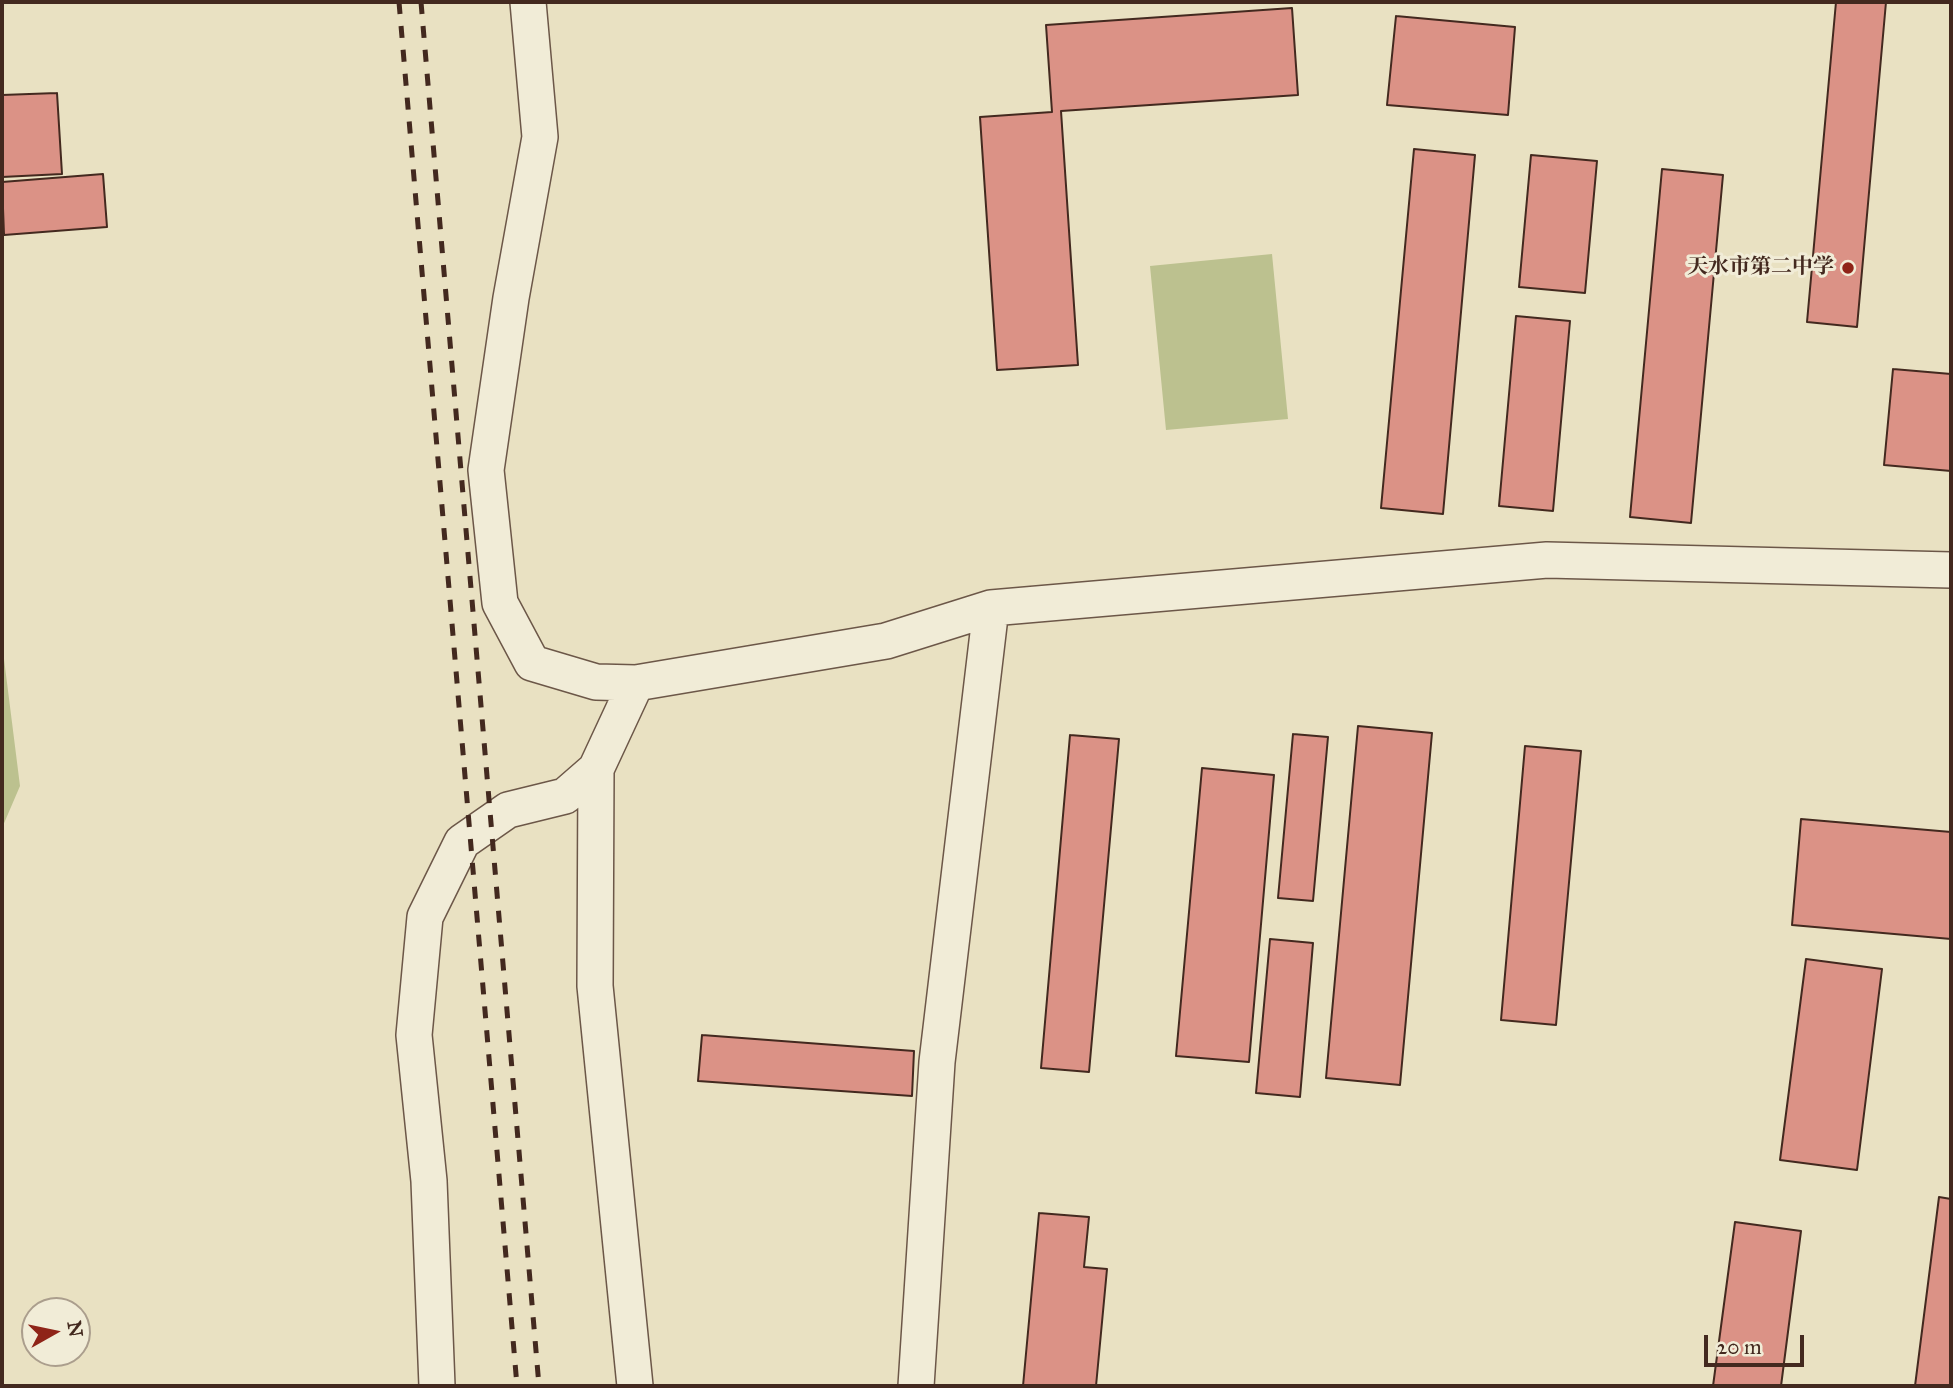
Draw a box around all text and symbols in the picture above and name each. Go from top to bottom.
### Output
place label: 天水市第二中学 [1687,255,1834,281]
marker: 天水市第二中学 [1840,260,1856,276]
north arrow [21,1297,91,1367]
text: N [63,1319,88,1339]
scale bar [1708,1322,1808,1366]
text: 20 m [1717,1334,1762,1360]

